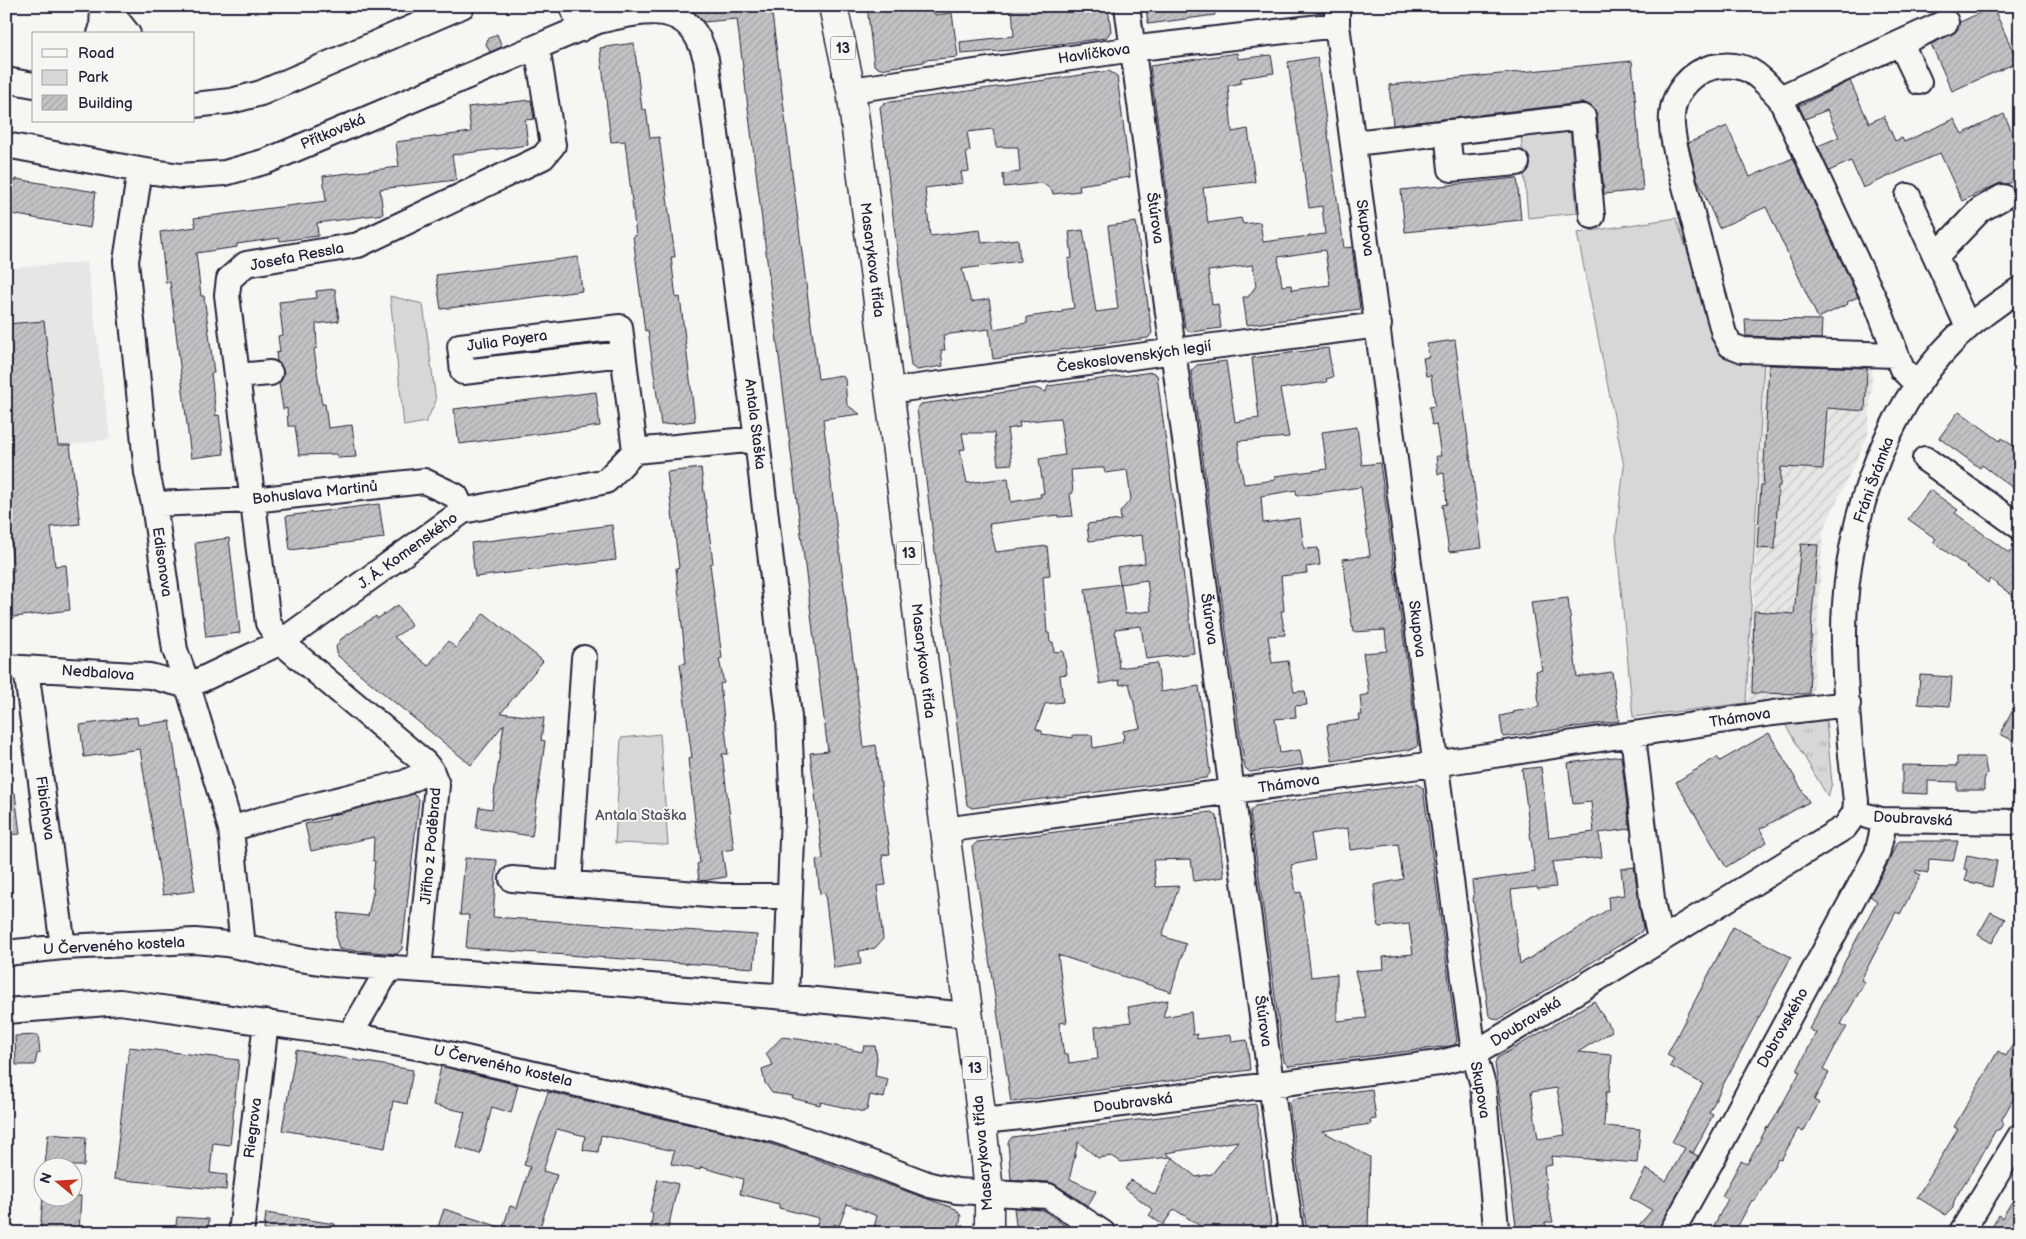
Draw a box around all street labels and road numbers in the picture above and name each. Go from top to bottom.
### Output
road number: 13 [830,36,856,59]
street label: Havlíčkova [1057,40,1131,68]
street label: Přítkovská [298,110,368,154]
street label: Štúrova [1142,191,1168,245]
street label: Skupova [1352,198,1378,258]
street label: Masarykova třída [856,201,888,319]
street label: Josefa Ressla [248,239,346,275]
street label: Julia Payera [465,326,549,356]
street label: Československých legií [1056,337,1213,377]
street label: Antala Staška [740,377,770,471]
street label: Fráni Šrámka [1850,435,1898,525]
street label: Bohuslava Martinů [251,477,379,509]
street label: J. Á. Komenského [354,508,462,594]
street label: Edisonova [148,526,176,598]
road number: 13 [896,542,922,564]
street label: Štúrova [1196,592,1222,646]
street label: Skupova [1404,599,1430,659]
street label: Masarykova třída [907,602,939,720]
street label: Nedbalova [61,661,135,685]
street label: Thámova [1708,704,1772,732]
street label: Thámova [1257,770,1321,798]
street label: Fibichova [31,775,59,841]
street label: Jiřího z Poděbrad [416,787,446,905]
street label: Doubravská [1873,807,1953,831]
street label: U Červeného kostela [43,933,185,959]
street label: Dobrovského [1753,985,1813,1071]
street label: Doubravská [1487,993,1565,1051]
street label: Štúrova [1250,994,1276,1048]
street label: U Červeného kostela [432,1041,574,1091]
road number: 13 [962,1056,988,1080]
street label: Skupova [1466,1060,1494,1120]
street label: Doubravská [1092,1089,1174,1117]
street label: Masarykova třída [968,1094,998,1212]
street label: Riegrova [240,1097,266,1159]

